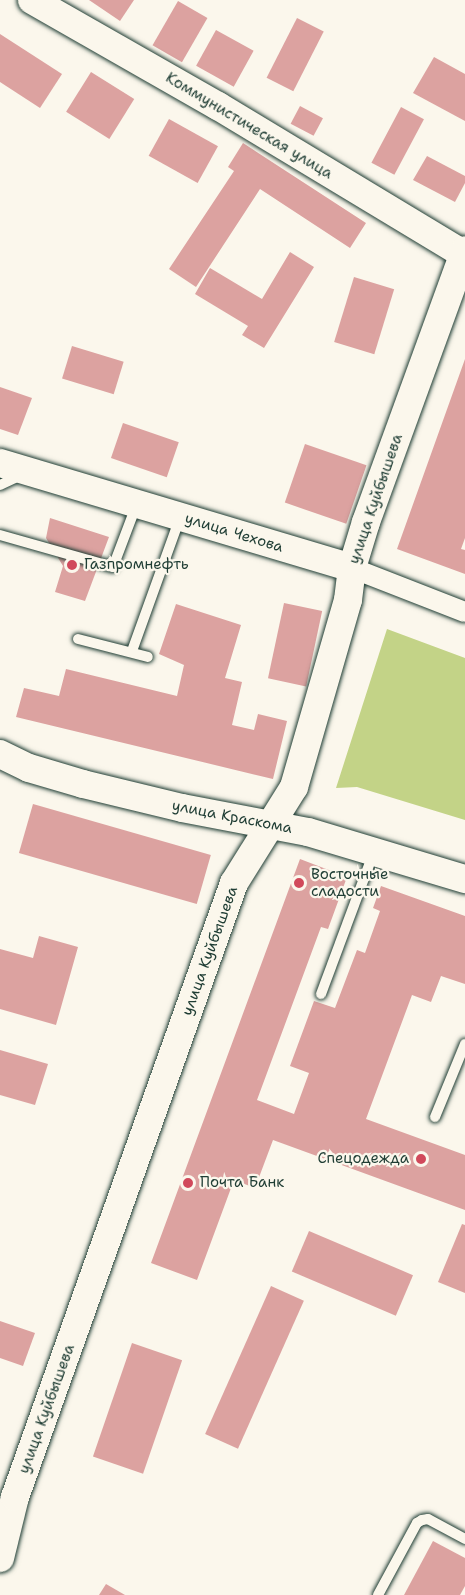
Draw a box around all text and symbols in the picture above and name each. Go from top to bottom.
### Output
street label: Коммунистическая улица [162,69,336,183]
street label: улица Куйбышева [345,432,407,566]
street label: улица Чехова [183,510,285,556]
place label: Газпромнефть [84,556,189,574]
marker: Газпромнефть [65,558,79,572]
street label: улица Краскома [170,797,294,837]
place label: Восточные сладости [311,865,388,900]
marker: Восточные сладости [292,876,306,890]
street label: улица Куйбышева [178,884,242,1018]
place label: Спецодежда [318,1150,409,1168]
marker: Спецодежда [414,1152,428,1166]
place label: Почта Банк [200,1174,284,1192]
marker: Почта Банк [181,1176,195,1190]
street label: улица Куйбышева [15,1342,79,1476]

